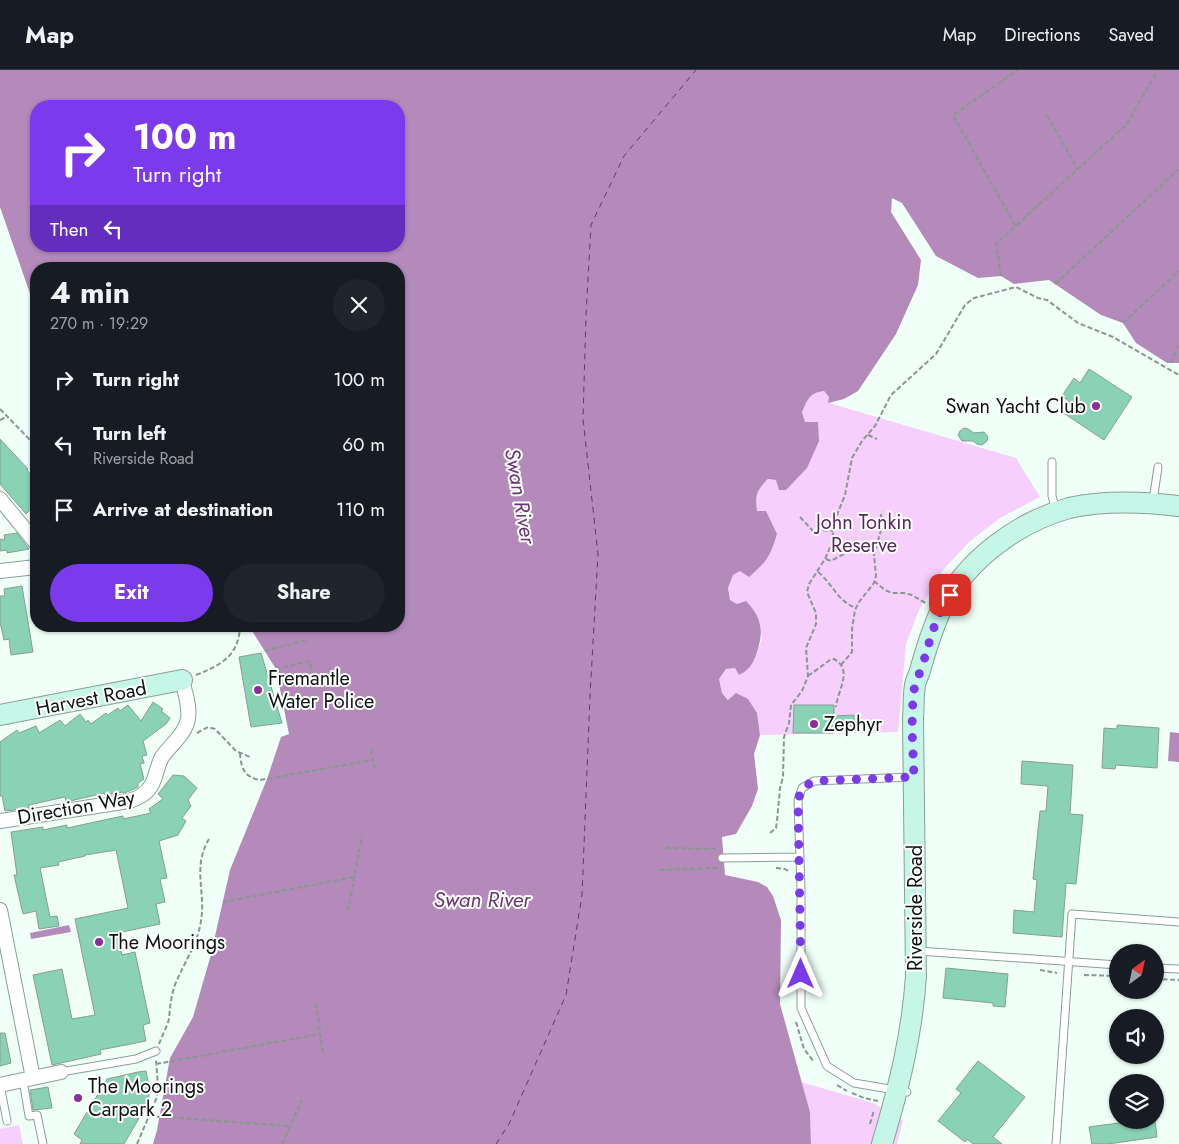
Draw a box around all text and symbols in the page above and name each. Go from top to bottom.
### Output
text: Map [25,17,74,52]
text: Map [943,22,976,48]
text: Directions [1004,22,1080,48]
text: Saved [1108,22,1154,48]
text: 100 m [133,112,236,162]
icon: right [50,120,115,185]
text: Turn right [133,158,221,190]
icon: left [99,215,127,243]
text: Then [50,216,89,243]
text: 4 min [50,271,130,314]
button: close [333,279,385,331]
text: 270 m · 19:29 [50,312,148,335]
icon: right [50,366,78,394]
text: Turn right [93,366,179,393]
text: 100 m [333,366,385,393]
place label: Swan Yacht Club [945,392,1086,421]
marker: Swan Yacht Club [1090,400,1102,412]
text: Turn left [93,420,166,447]
icon: left [50,431,78,459]
text: 60 m [342,431,385,458]
water label: Swan River [497,446,543,547]
text: Riverside Road [93,447,194,470]
icon: arrive [50,496,78,524]
text: Arrive at destination [93,496,273,523]
text: 110 m [336,496,385,523]
park label: John Tonkin Reserve [813,508,912,560]
button: Exit [50,564,213,622]
button: Share [223,564,385,622]
pin [929,574,971,616]
icon: arrive [936,581,964,609]
place label: Fremantle Water Police [268,664,374,716]
street label: Harvest Road [33,674,149,723]
marker: Fremantle Water Police [252,684,264,696]
place label: Zephyr [824,710,882,739]
marker: Zephyr [808,718,820,730]
street label: Direction Way [15,783,137,832]
street label: Riverside Road [901,845,930,971]
water label: Swan River [434,885,531,915]
place label: The Moorings [109,928,225,957]
marker: The Moorings [93,936,105,948]
north arrow [1109,944,1164,999]
map controls [1109,944,1164,1129]
position arrow [774,947,826,999]
button: sound [1109,1009,1164,1064]
place label: The Moorings Carpark 2 [88,1072,204,1124]
button: layers [1109,1074,1164,1129]
marker: The Moorings Carpark 2 [72,1092,84,1104]

